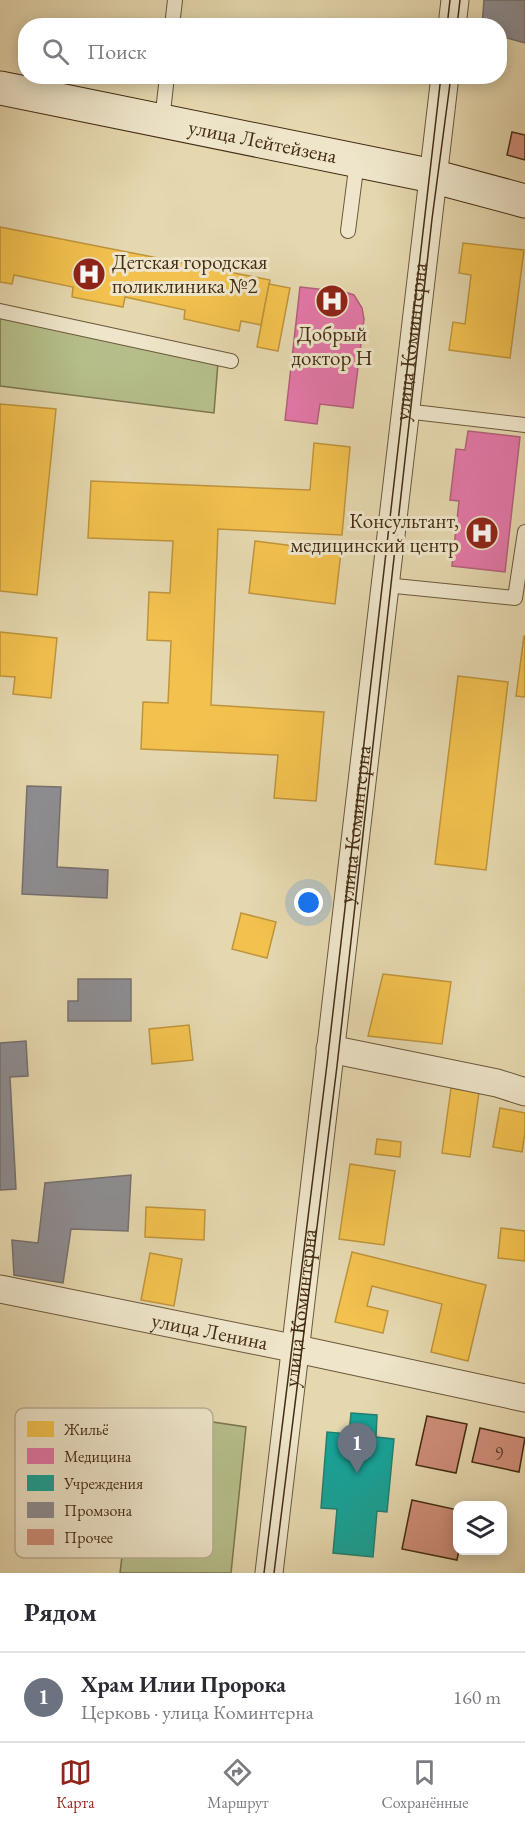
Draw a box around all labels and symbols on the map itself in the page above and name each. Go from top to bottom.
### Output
street label: улица Лейтейзена [186,113,340,169]
place label: Детская городская поликлиника №2 [112,248,267,299]
hospital icon: Детская городская поликлиника №2 [71,256,107,292]
street label: улица Коминтерна [387,260,432,422]
hospital icon: Добрый доктор Н [314,283,350,319]
place label: Добрый доктор Н [291,320,373,371]
place label: Консультант, медицинский центр [290,507,459,558]
hospital icon: Консультант, медицинский центр [464,515,500,551]
street label: улица Коминтерна [332,743,377,905]
your location [294,888,323,917]
street label: улица Коминтерна [277,1227,322,1388]
street label: улица Ленина [149,1306,271,1356]
legend [15,1408,213,1558]
text: Жильё [63,1419,109,1440]
pin: 1 [338,1424,376,1473]
house number: 9 [495,1442,504,1465]
text: Медицина [64,1446,132,1467]
text: Учреждения [63,1473,143,1494]
text: Промзона [64,1500,133,1521]
text: Прочее [64,1527,113,1548]

